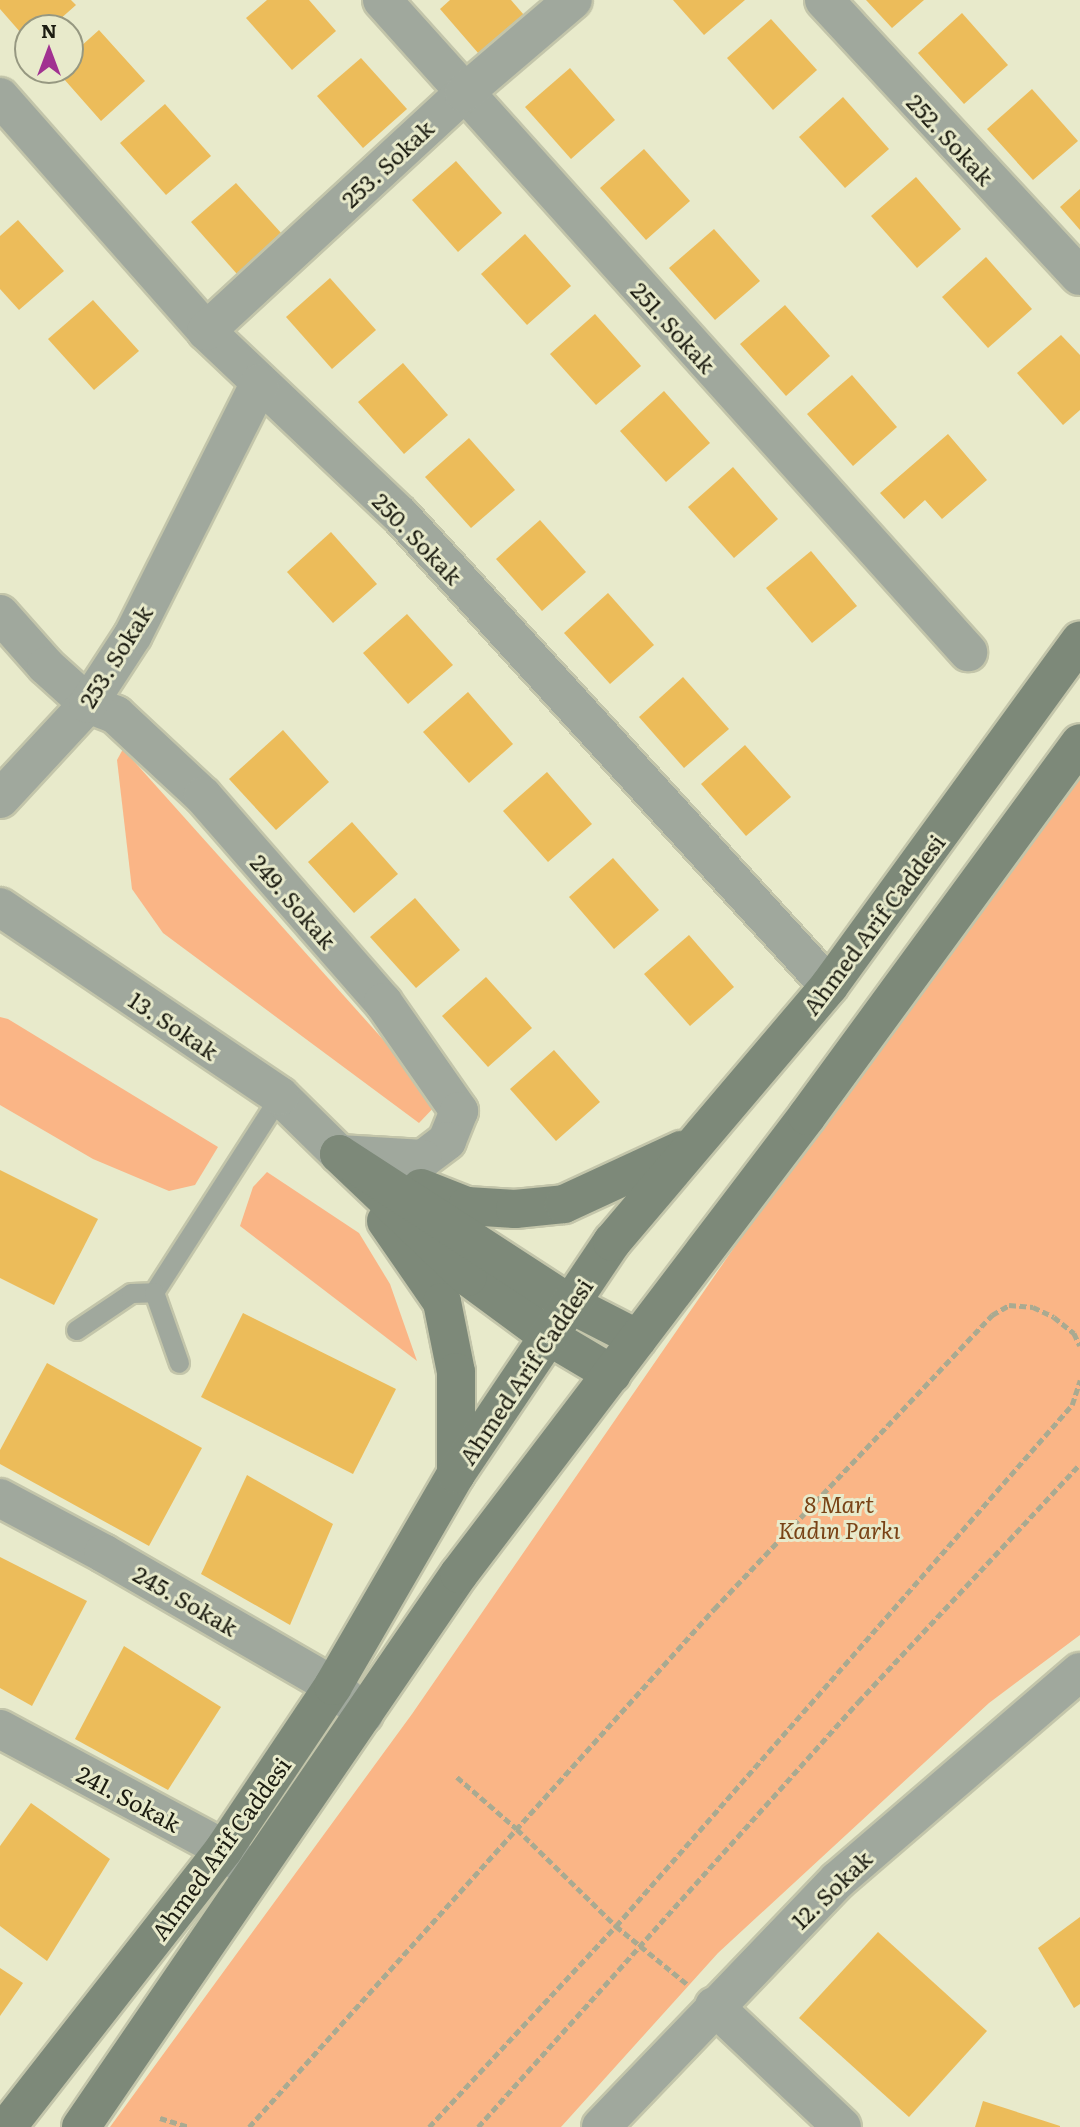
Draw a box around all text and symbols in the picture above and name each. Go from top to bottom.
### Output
north arrow [14,14,84,84]
text: N [41,16,57,44]
street label: 252. Sokak [902,88,1000,190]
street label: 253. Sokak [335,114,439,212]
street label: 251. Sokak [626,276,722,378]
street label: 250. Sokak [368,487,468,589]
street label: 253. Sokak [73,600,157,712]
street label: Ahmed Arif Caddesi [796,828,950,1020]
street label: 249. Sokak [246,848,342,954]
street label: 13. Sokak [124,985,224,1065]
street label: Ahmed Arif Caddesi [452,1273,598,1469]
park label: 8 Mart Kadın Parkı [778,1489,900,1543]
street label: 245. Sokak [129,1559,243,1641]
street label: Ahmed Arif Caddesi [145,1751,295,1945]
street label: 241. Sokak [73,1759,185,1837]
street label: 12. Sokak [785,1844,877,1934]

